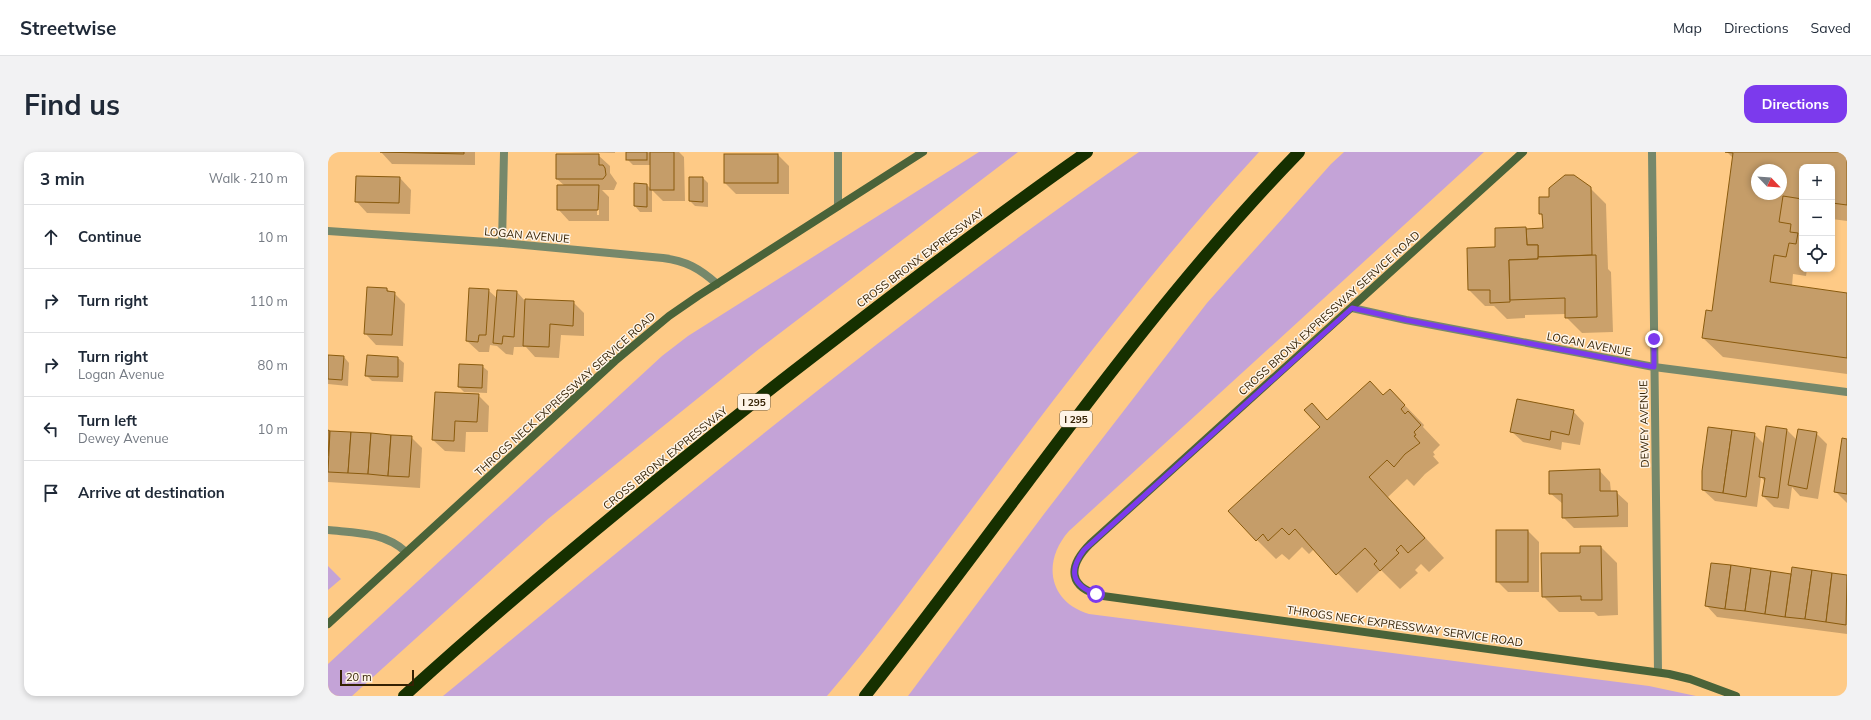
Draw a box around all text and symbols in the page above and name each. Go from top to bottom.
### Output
text: Streetwise [20,16,116,40]
text: Map [1673,19,1702,37]
text: Directions [1724,19,1789,37]
text: Saved [1811,19,1851,37]
button: Directions [1744,85,1847,123]
text: Find us [24,87,120,122]
north arrow [1751,164,1787,200]
map controls [1799,164,1835,272]
button: + [1799,164,1835,200]
text: 3 min [40,168,85,189]
text: Walk · 210 m [209,170,288,186]
button: − [1799,200,1835,236]
street label: CROSS BRONX EXPRESSWAY [854,205,987,310]
street label: LOGAN AVENUE [484,224,570,246]
icon: ahead [40,226,62,248]
text: Continue [78,227,141,246]
street label: CROSS BRONX EXPRESSWAY SERVICE ROAD [1235,228,1423,398]
text: 10 m [258,229,288,245]
button: locate [1799,236,1835,272]
icon: right [40,290,62,312]
text: Turn right [78,291,148,310]
text: 110 m [250,293,288,309]
street label: THROGS NECK EXPRESSWAY SERVICE ROAD [472,309,658,479]
street label: LOGAN AVENUE [1546,329,1632,359]
route end [1645,330,1663,348]
text: Turn right [78,347,148,366]
icon: right [40,354,62,376]
text: 80 m [258,357,288,373]
text: Logan Avenue [78,366,164,382]
street label: DEWEY AVENUE [1636,380,1652,468]
road number: I 295 [738,394,770,410]
street label: CROSS BRONX EXPRESSWAY [600,403,730,512]
text: Turn left [78,411,137,430]
road number: I 295 [1060,411,1092,427]
icon: left [40,418,62,440]
text: 10 m [258,421,288,437]
text: Dewey Avenue [78,430,168,446]
icon: arrive [40,482,62,504]
text: Arrive at destination [78,483,225,502]
route start [1087,585,1105,603]
street label: THROGS NECK EXPRESSWAY SERVICE ROAD [1286,602,1524,650]
scale bar [340,668,414,687]
text: 20 m [346,670,372,684]

